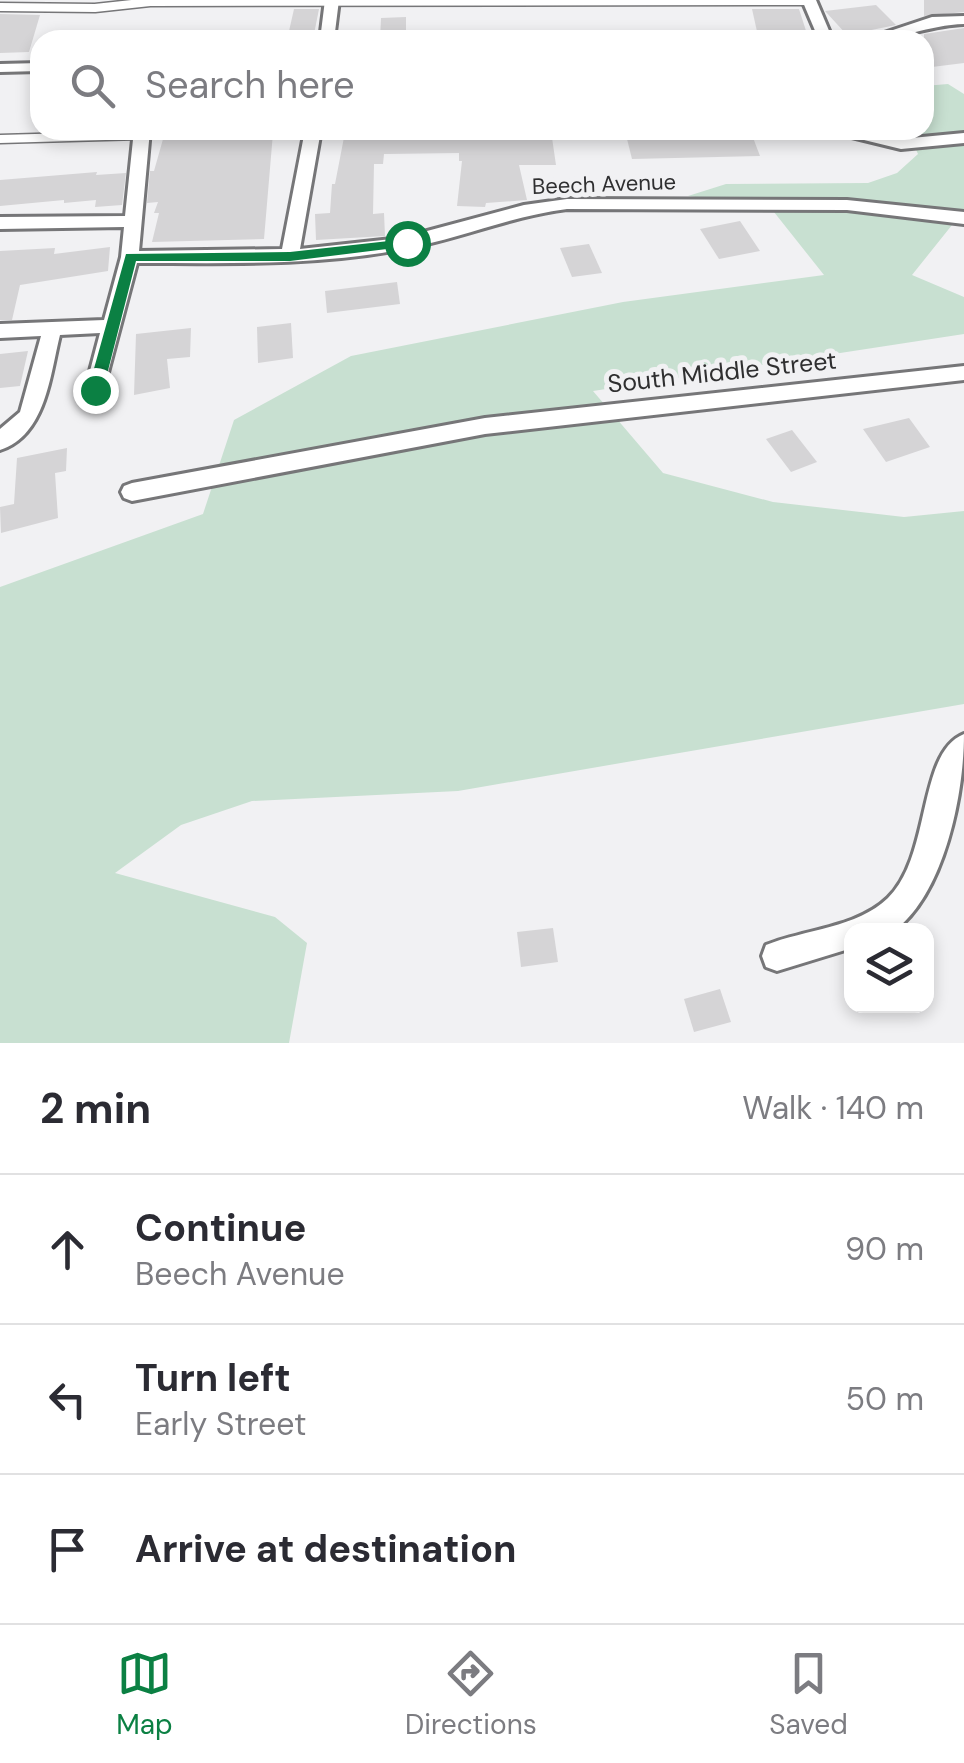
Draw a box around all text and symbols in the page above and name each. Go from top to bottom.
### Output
search box [30,30,934,140]
icon: search [65,58,120,113]
text: Search here [145,60,355,110]
street label: Beech Avenue [531,167,677,201]
route start [385,221,431,267]
street label: South Middle Street [606,344,838,400]
route end [73,368,119,414]
map controls [844,923,934,1013]
button: layers [844,923,934,1013]
text: 2 min [40,1081,151,1136]
text: Walk · 140 m [742,1087,924,1129]
text: Continue [135,1203,306,1253]
icon: ahead [40,1222,95,1277]
text: 90 m [845,1228,924,1270]
text: Beech Avenue [135,1253,345,1295]
text: Turn left [135,1353,291,1403]
icon: left [40,1372,95,1427]
text: 50 m [846,1378,924,1420]
text: Early Street [135,1403,306,1445]
icon: arrive [40,1522,95,1577]
text: Arrive at destination [135,1524,517,1574]
tab: Map [116,1646,173,1743]
tab: Directions [405,1646,537,1743]
tab: Saved [769,1646,848,1743]

